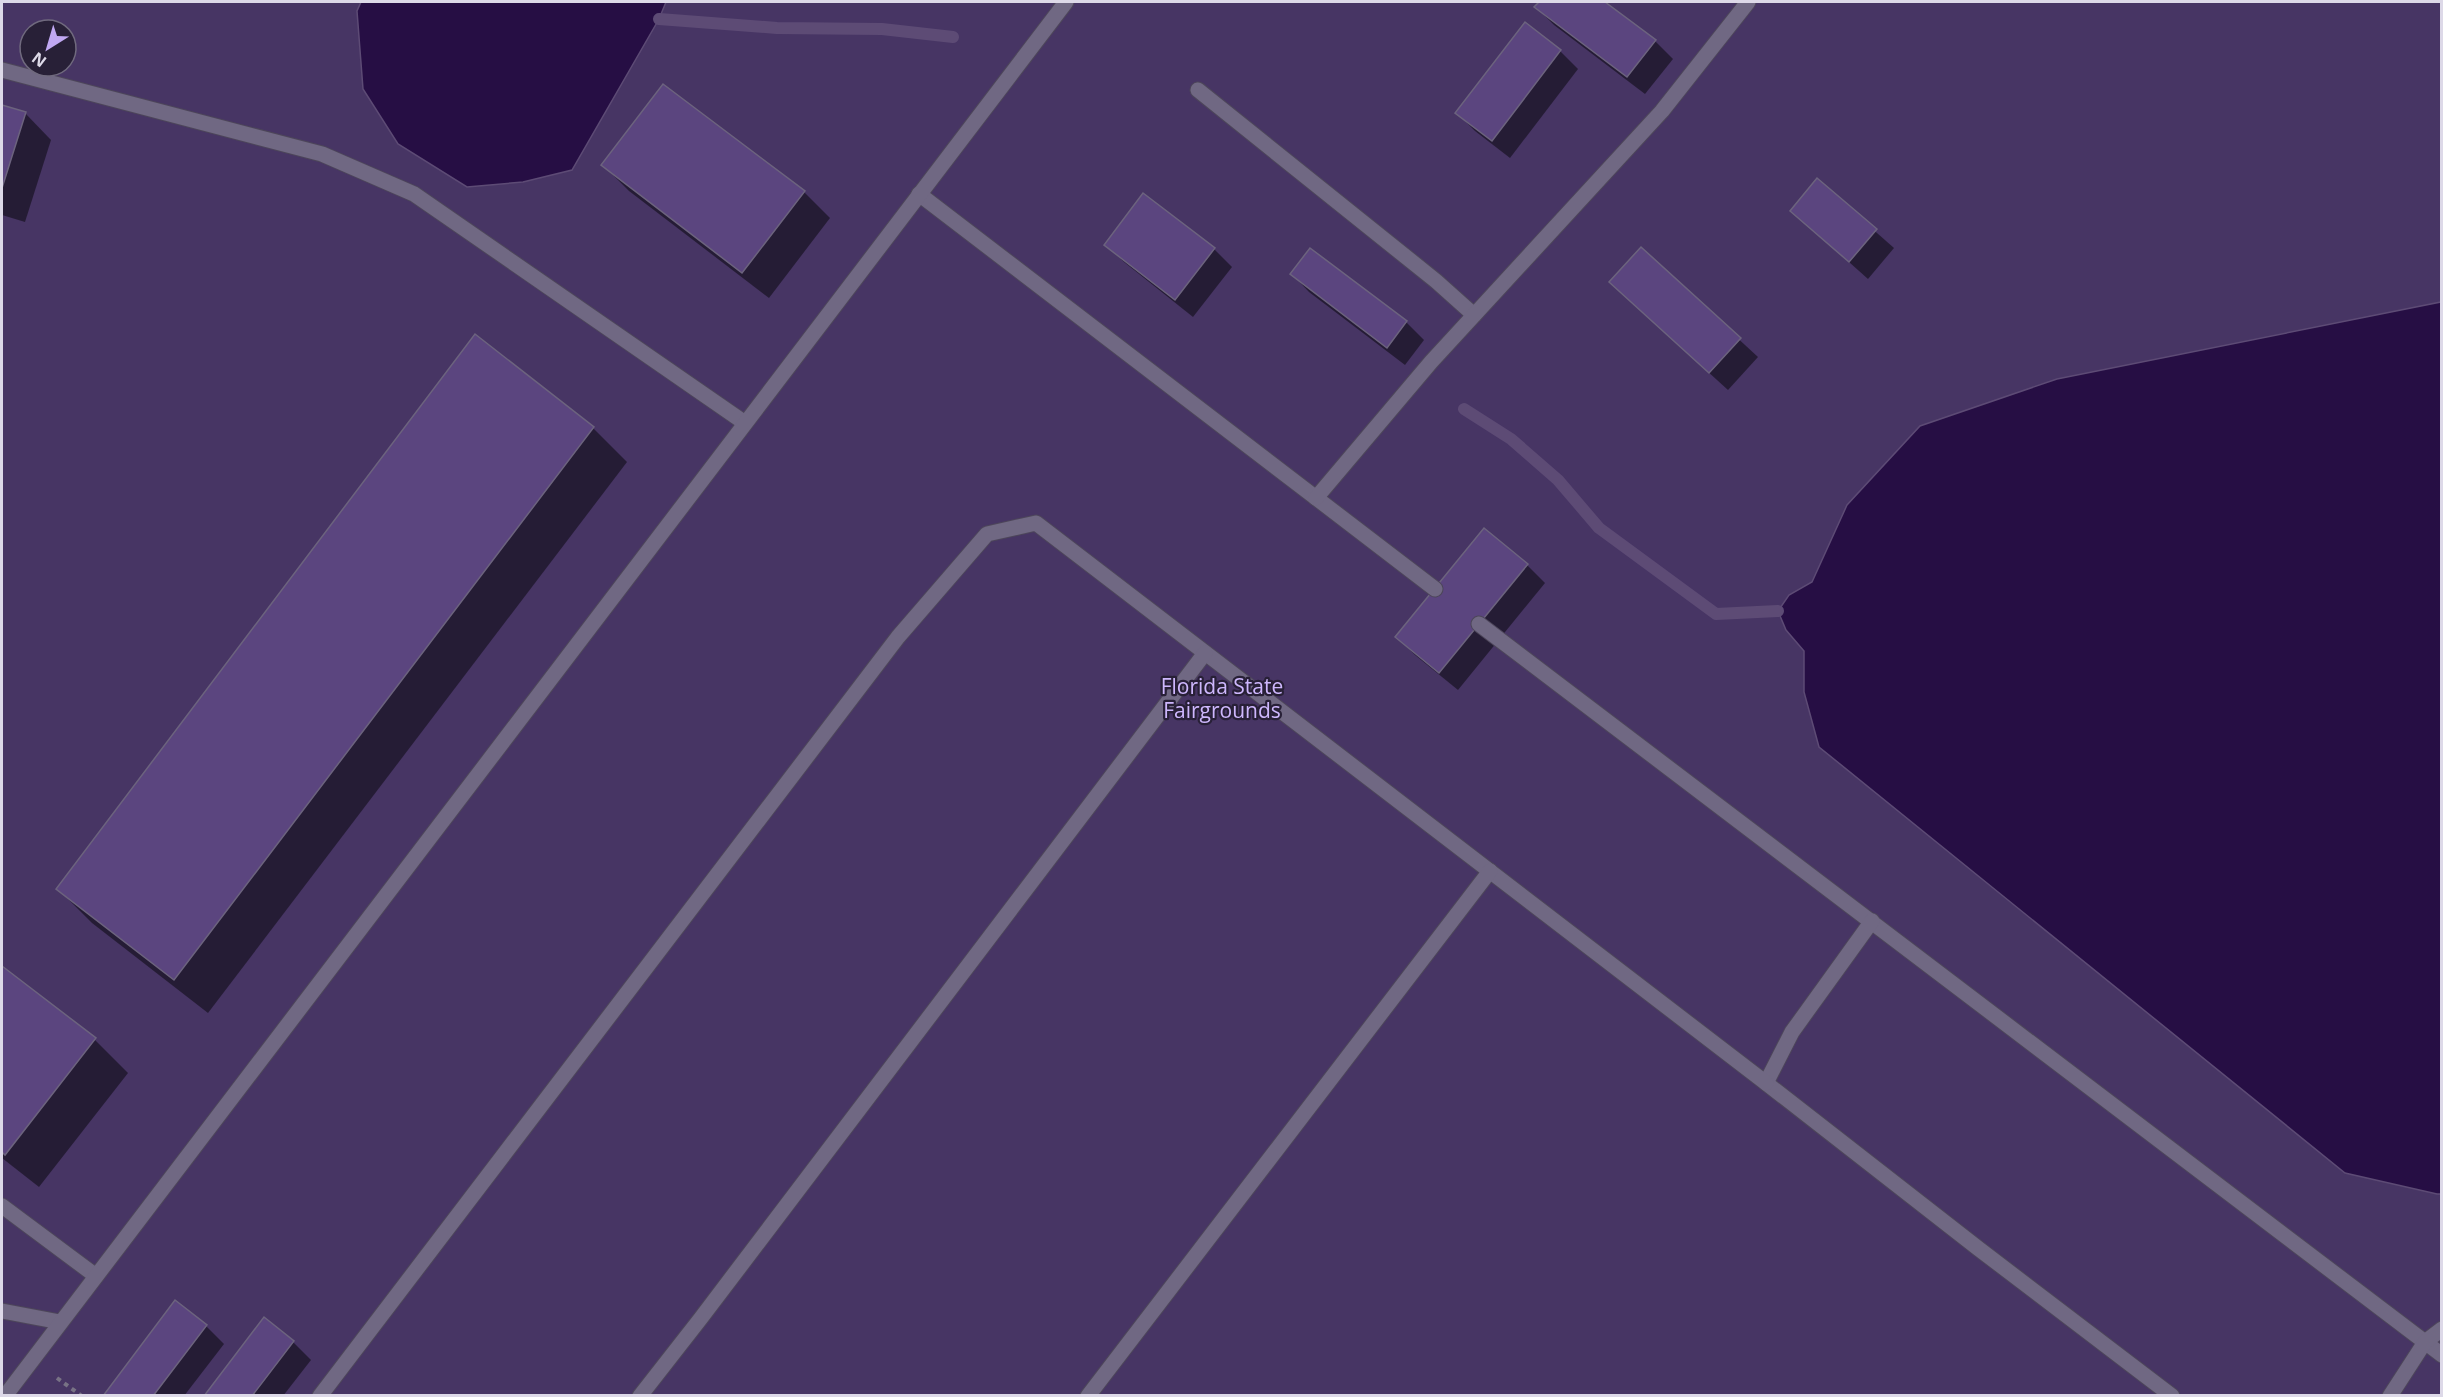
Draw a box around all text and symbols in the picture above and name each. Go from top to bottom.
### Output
north arrow [18,18,78,78]
text: N [27,47,51,73]
park label: Florida State Fairgrounds [1161,672,1283,724]

